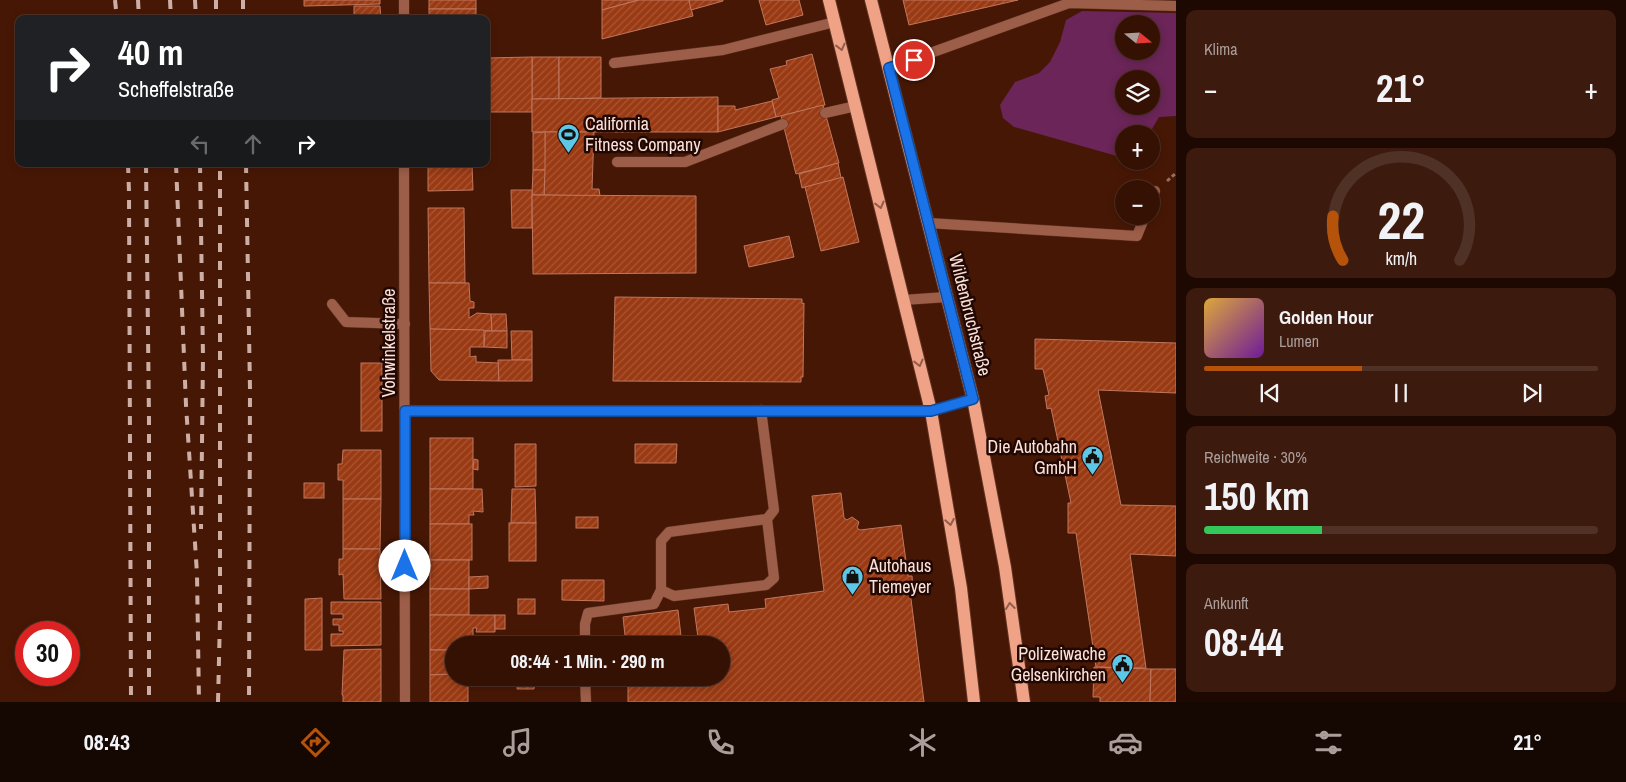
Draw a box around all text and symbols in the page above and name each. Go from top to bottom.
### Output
north arrow [1115,15,1160,60]
map controls [1115,15,1160,225]
text: 40 m [118,29,183,76]
icon: right [35,35,100,100]
text: Klima [1204,38,1238,60]
pin [893,39,935,81]
one-way arrow [836,43,846,51]
icon: arrive [900,46,928,74]
text: 21° [1376,63,1426,114]
button: layers [1115,70,1160,115]
text: − [1204,70,1217,108]
text: + [1585,70,1598,108]
text: Scheffelstraße [118,74,234,104]
place label: California Fitness Company [585,111,701,157]
sports icon: California Fitness Company [557,122,581,153]
button: + [1115,125,1160,170]
icon: left [186,130,214,158]
icon: ahead [239,130,267,158]
icon: right [292,130,320,158]
button: − [1115,180,1160,225]
text: 22 [1377,185,1425,255]
one-way arrow [874,201,885,210]
text: km/h [1385,247,1417,271]
street label: Wildenbruchstraße [943,251,998,378]
street label: Vohwinkelstraße [376,288,401,398]
text: Golden Hour [1279,304,1373,330]
text: Lumen [1279,330,1319,352]
one-way arrow [913,358,924,367]
icon: previous [1256,379,1284,407]
icon: pause [1387,379,1415,407]
icon: next [1518,379,1546,407]
place label: Die Autobahn GmbH [988,434,1077,480]
public building icon: Die Autobahn GmbH [1081,445,1105,476]
text: Reichweite · 30% [1204,446,1307,468]
text: 150 km [1204,471,1310,522]
one-way arrow [944,518,954,527]
position arrow [378,539,430,591]
place label: Autohaus Tiemeyer [868,553,931,599]
shop icon: Autohaus Tiemeyer [841,564,865,595]
text: Ankunft [1204,592,1249,614]
one-way arrow [1005,602,1016,610]
text: 08:44 [1204,617,1284,668]
speed limit sign: 30 [15,621,80,686]
place label: Polizeiwache Gelsenkirchen [1011,641,1106,687]
text: 08:44 · 1 Min. · 290 m [510,648,665,674]
public building icon: Polizeiwache Gelsenkirchen [1110,652,1134,683]
icon: directions [298,725,333,760]
icon: music [500,725,535,760]
icon: phone [703,725,738,760]
icon: climate [905,725,940,760]
icon: car [1108,725,1143,760]
icon: filters [1311,725,1346,760]
text: 08:43 [84,727,130,757]
text: 21° [1513,727,1542,757]

